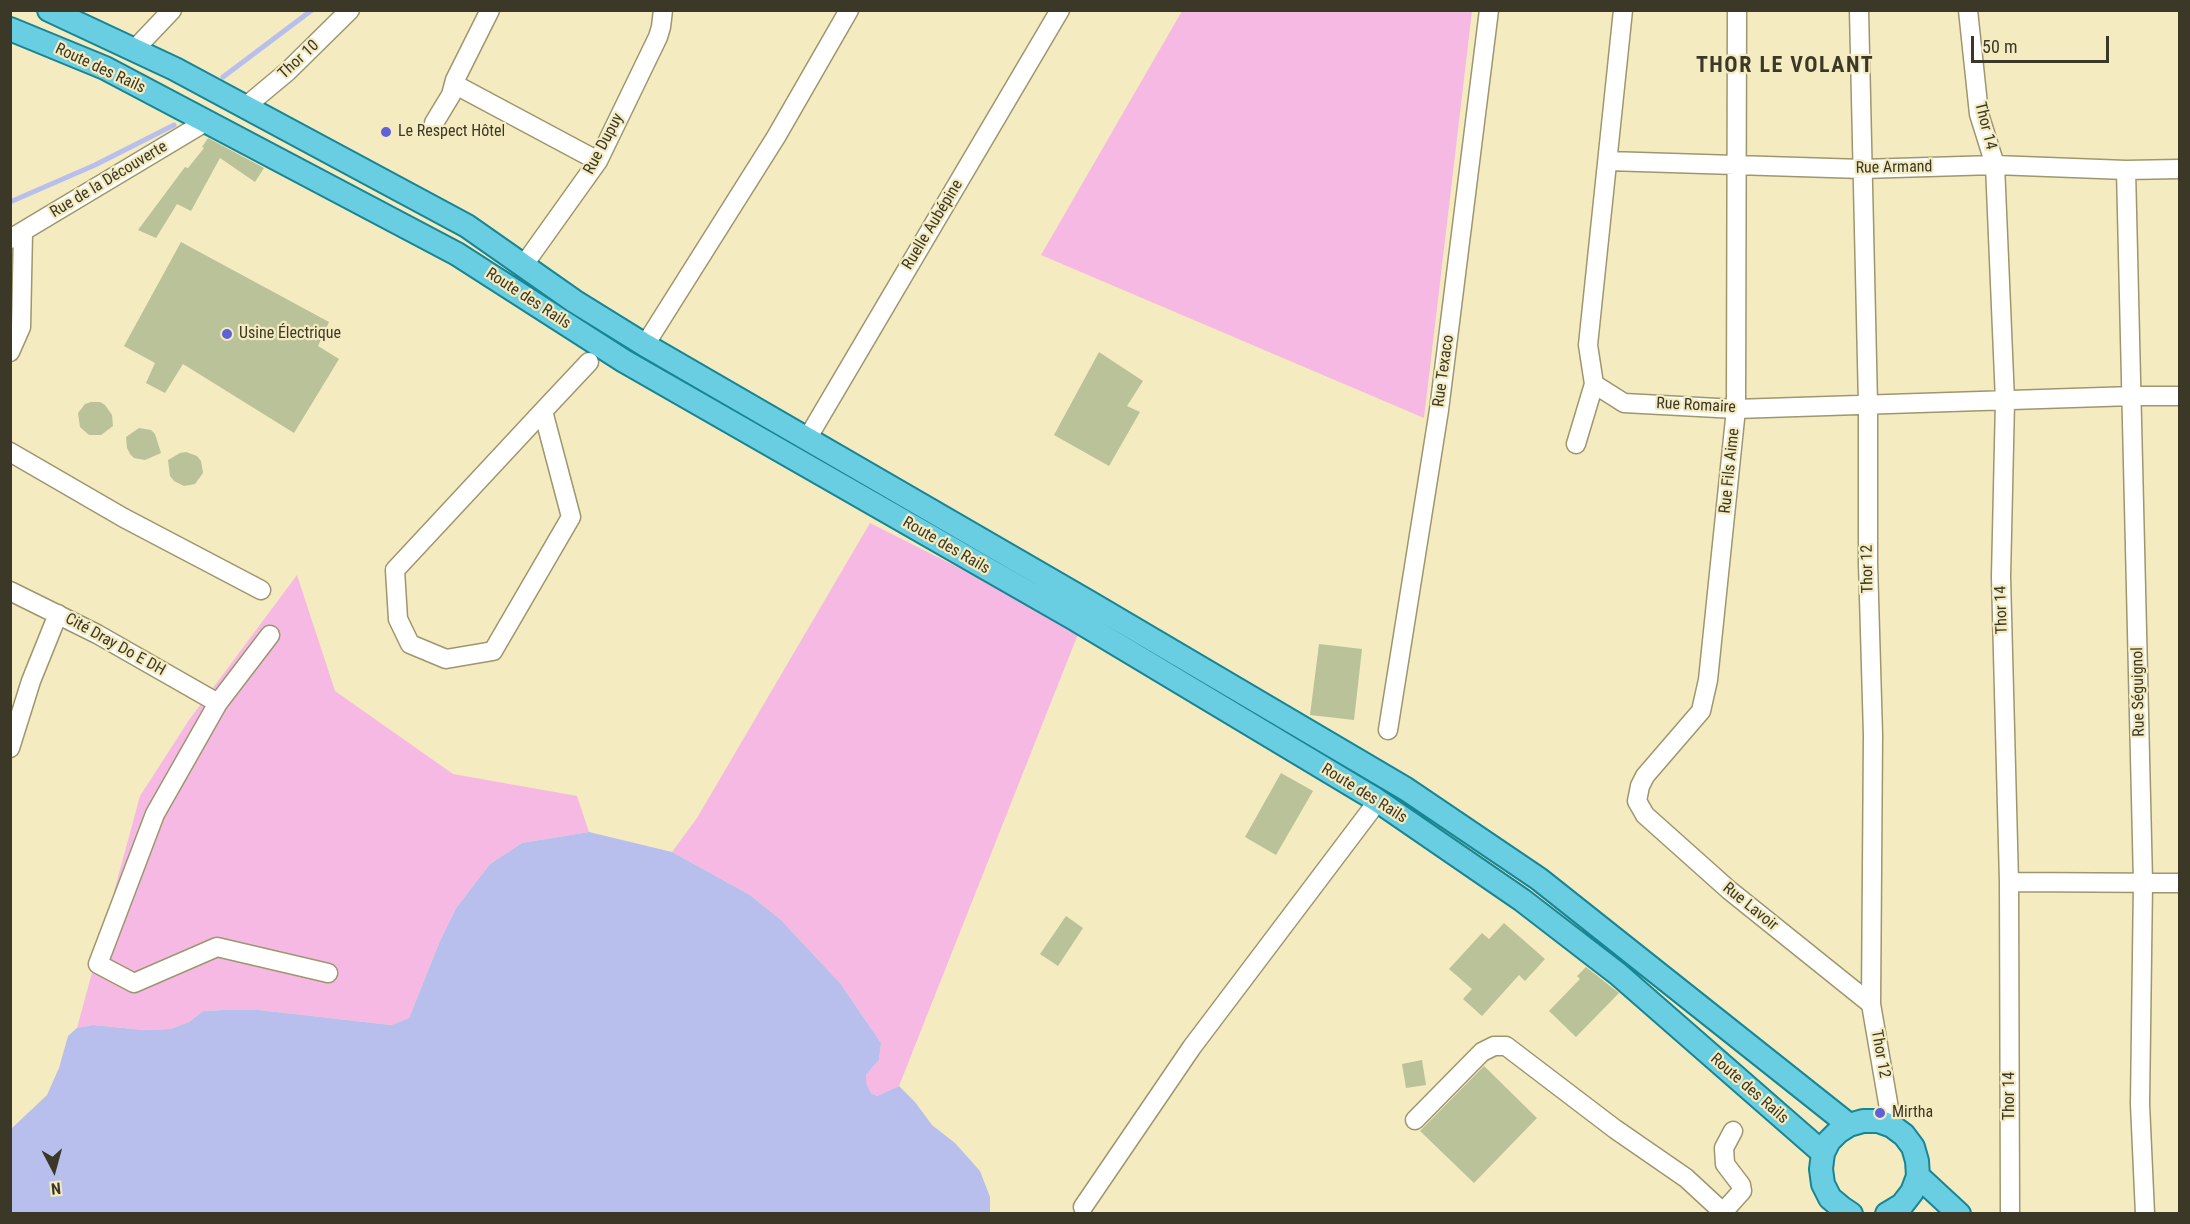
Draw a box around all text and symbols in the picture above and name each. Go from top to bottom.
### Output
scale bar [1974,24,2112,62]
street label: Thor 10 [275,36,323,84]
text: 50 m [1982,36,2017,57]
street label: Route des Rails [52,40,148,98]
district label: THOR LE VOLANT [1696,53,1874,79]
street label: Thor 14 [1970,100,2000,152]
street label: Rue Dupuy [580,110,628,178]
place label: Le Respect Hôtel [398,122,505,142]
marker: Le Respect Hôtel [379,125,393,139]
street label: Rue de la Découverte [47,138,171,222]
street label: Rue Armand [1855,158,1933,178]
street label: Ruelle Aubépine [899,177,967,273]
street label: Route des Rails [482,264,574,334]
place label: Usine Électrique [239,324,341,344]
marker: Usine Électrique [220,327,234,341]
street label: Rue Texaco [1429,334,1459,408]
street label: Rue Romaire [1656,394,1736,418]
street label: Rue Fils Aime [1716,427,1744,515]
street label: Route des Rails [899,513,993,579]
street label: Thor 12 [1858,545,1878,593]
street label: Thor 14 [1992,585,2012,635]
street label: Cité Dray Do E DH [61,610,169,680]
street label: Rue Séguignol [2129,647,2149,737]
street label: Route des Rails [1318,760,1410,828]
street label: Rue Lavoir [1718,879,1782,935]
street label: Thor 12 [1866,1028,1894,1080]
street label: Route des Rails [1706,1050,1792,1128]
street label: Thor 14 [2000,1072,2020,1120]
place label: Mirtha [1892,1103,1933,1123]
marker: Mirtha [1873,1106,1887,1120]
north arrow [24,1140,84,1200]
text: N [50,1178,62,1198]

